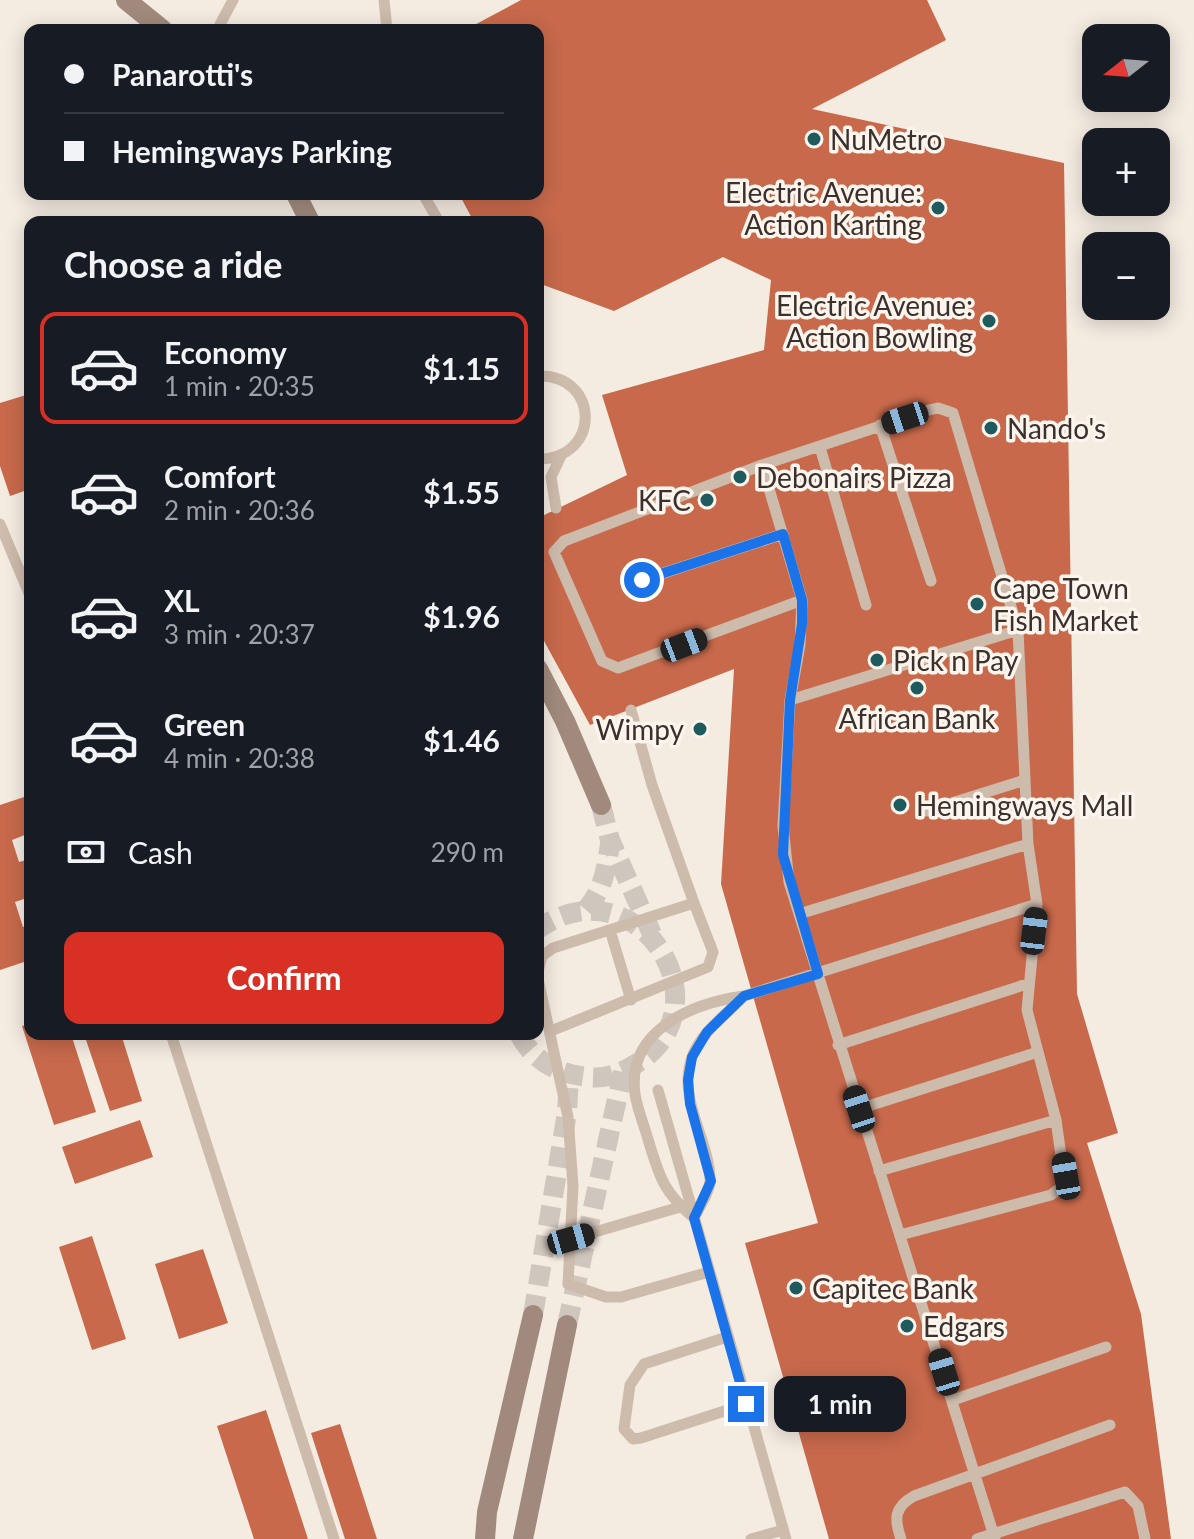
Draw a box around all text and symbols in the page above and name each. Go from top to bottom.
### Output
north arrow [1082,24,1170,112]
map controls [1082,24,1170,320]
text: Panarotti's [112,56,253,92]
place label: NuMetro [830,122,942,156]
button: + [1082,128,1170,216]
marker: NuMetro [805,130,823,148]
text: Hemingways Parking [112,133,392,169]
place label: Electric Avenue: Action Karting [725,175,922,241]
marker: Electric Avenue: Action Karting [929,199,947,217]
button: − [1082,232,1170,320]
text: Choose a ride [64,242,283,286]
place label: Electric Avenue: Action Bowling [776,288,973,354]
marker: Electric Avenue: Action Bowling [980,312,998,330]
icon: car [68,332,140,404]
text: Economy [164,334,287,370]
text: $1.15 [423,350,500,386]
text: 1 min · 20:35 [164,370,315,402]
car [878,399,932,437]
place label: Nando's [1007,411,1106,445]
marker: Nando's [982,419,1000,437]
icon: car [68,456,140,528]
text: Comfort [164,458,276,494]
place label: Debonairs Pizza [756,460,952,494]
marker: Debonairs Pizza [731,468,749,486]
text: $1.55 [423,474,500,510]
place label: KFC [638,483,691,517]
marker: KFC [698,491,716,509]
text: 2 min · 20:36 [164,494,315,526]
route start [624,562,660,598]
place label: Cape Town Fish Market [993,571,1138,637]
icon: car [68,580,140,652]
text: XL [164,582,200,618]
marker: Cape Town Fish Market [968,595,986,613]
text: $1.96 [423,598,500,634]
text: 3 min · 20:37 [164,618,315,650]
car [657,625,711,665]
place label: Pick n Pay [893,643,1019,677]
marker: Pick n Pay [868,651,886,669]
marker: African Bank [908,679,926,697]
place label: African Bank [839,701,996,735]
icon: car [68,704,140,776]
text: Green [164,706,245,742]
place label: Wimpy [596,712,685,746]
marker: Wimpy [691,720,709,738]
text: $1.46 [423,722,500,758]
text: 4 min · 20:38 [164,742,315,774]
place label: Hemingways Mall [916,788,1133,822]
marker: Hemingways Mall [891,796,909,814]
icon: cash [64,830,108,874]
text: Cash [128,834,193,870]
text: 290 m [431,836,504,868]
car [1019,906,1049,956]
button: Confirm [64,932,504,1024]
car [840,1082,878,1136]
car [1050,1150,1082,1202]
car [545,1221,597,1257]
place label: Capitec Bank [812,1271,975,1305]
marker: Capitec Bank [787,1279,805,1297]
place label: Edgars [923,1309,1005,1343]
marker: Edgars [898,1317,916,1335]
car [926,1346,962,1398]
callout: 1 min [774,1376,906,1432]
route end [728,1386,764,1422]
text: 1 min [808,1388,872,1420]

